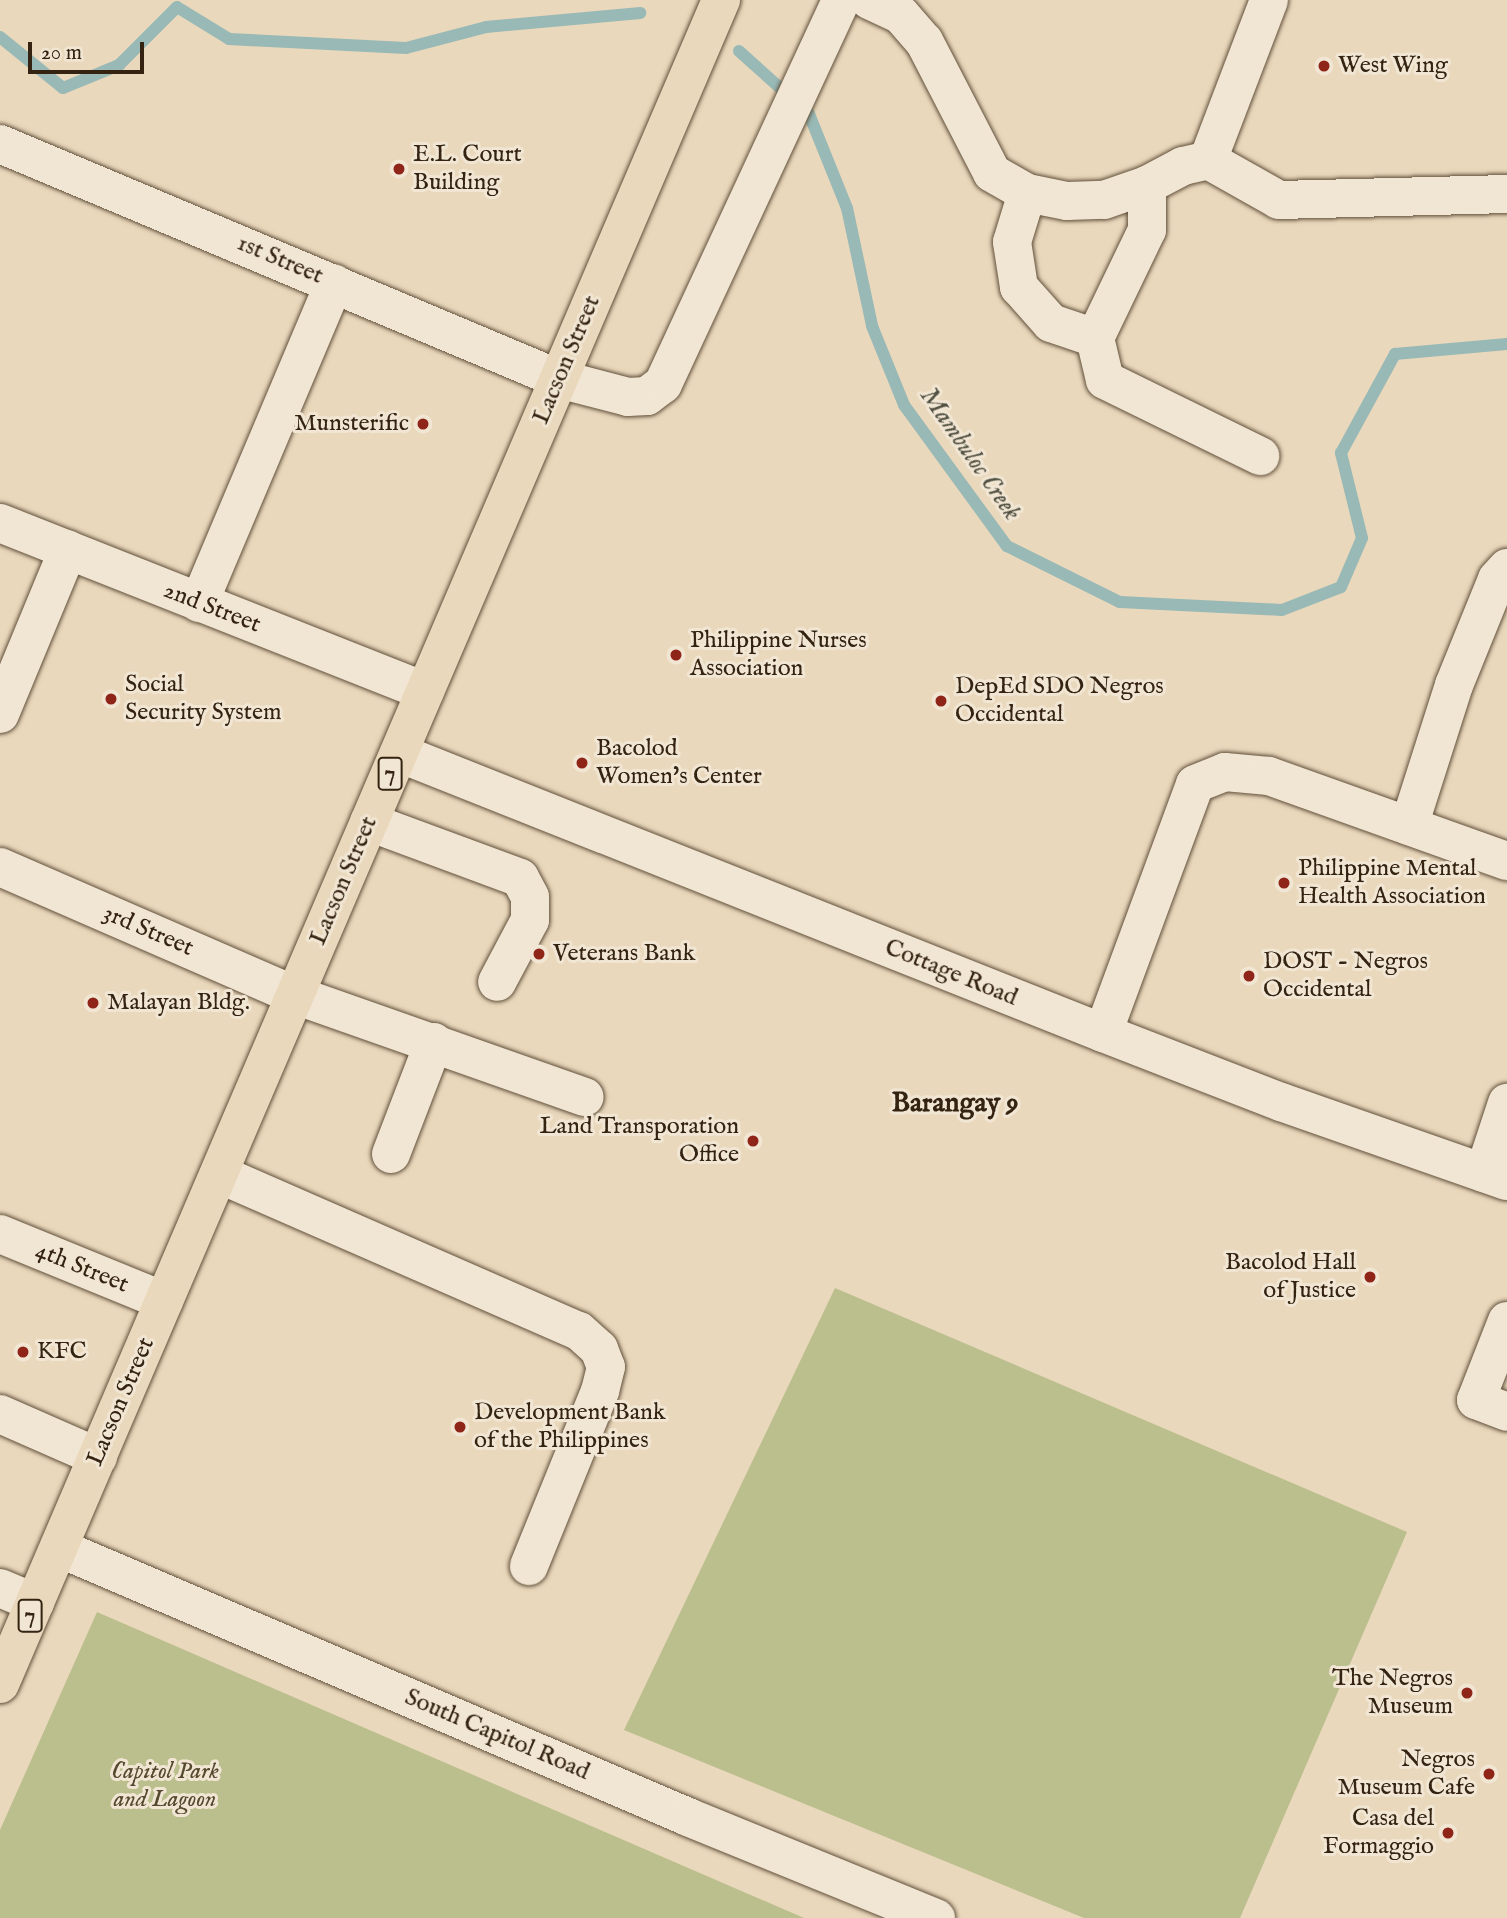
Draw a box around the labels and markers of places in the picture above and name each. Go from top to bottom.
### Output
place label: West Wing [1338,52,1448,80]
marker: West Wing [1316,58,1332,74]
place label: E.L. Court Building [413,141,522,197]
marker: E.L. Court Building [391,161,407,177]
place label: Munsterific [294,410,409,438]
marker: Munsterific [415,416,431,432]
place label: Philippine Nurses Association [690,627,867,683]
marker: Philippine Nurses Association [668,647,684,663]
place label: Social Security System [125,671,282,727]
place label: DepEd SDO Negros Occidental [955,673,1164,729]
marker: Social Security System [103,691,119,707]
marker: DepEd SDO Negros Occidental [933,693,949,709]
place label: Bacolod Women's Center [596,735,762,791]
marker: Bacolod Women's Center [574,755,590,771]
place label: Philippine Mental Health Association [1298,855,1486,911]
marker: Philippine Mental Health Association [1276,875,1292,891]
place label: Veterans Bank [553,940,695,968]
marker: Veterans Bank [531,946,547,962]
place label: DOST - Negros Occidental [1263,948,1428,1004]
marker: DOST - Negros Occidental [1241,968,1257,984]
place label: Malayan Bldg. [107,989,250,1017]
marker: Malayan Bldg. [85,995,101,1011]
place label: Land Transporation Office [539,1113,739,1169]
marker: Land Transporation Office [745,1133,761,1149]
place label: Bacolod Hall of Justice [1225,1249,1356,1305]
marker: Bacolod Hall of Justice [1362,1269,1378,1285]
place label: KFC [37,1338,87,1366]
marker: KFC [15,1344,31,1360]
place label: Development Bank of the Philippines [474,1399,666,1455]
marker: Development Bank of the Philippines [452,1419,468,1435]
place label: The Negros Museum [1332,1665,1453,1721]
marker: The Negros Museum [1459,1685,1475,1701]
place label: Negros Museum Cafe [1337,1746,1475,1802]
marker: Negros Museum Cafe [1481,1766,1497,1782]
place label: Casa del Formaggio [1323,1805,1434,1861]
marker: Casa del Formaggio [1440,1825,1456,1841]

